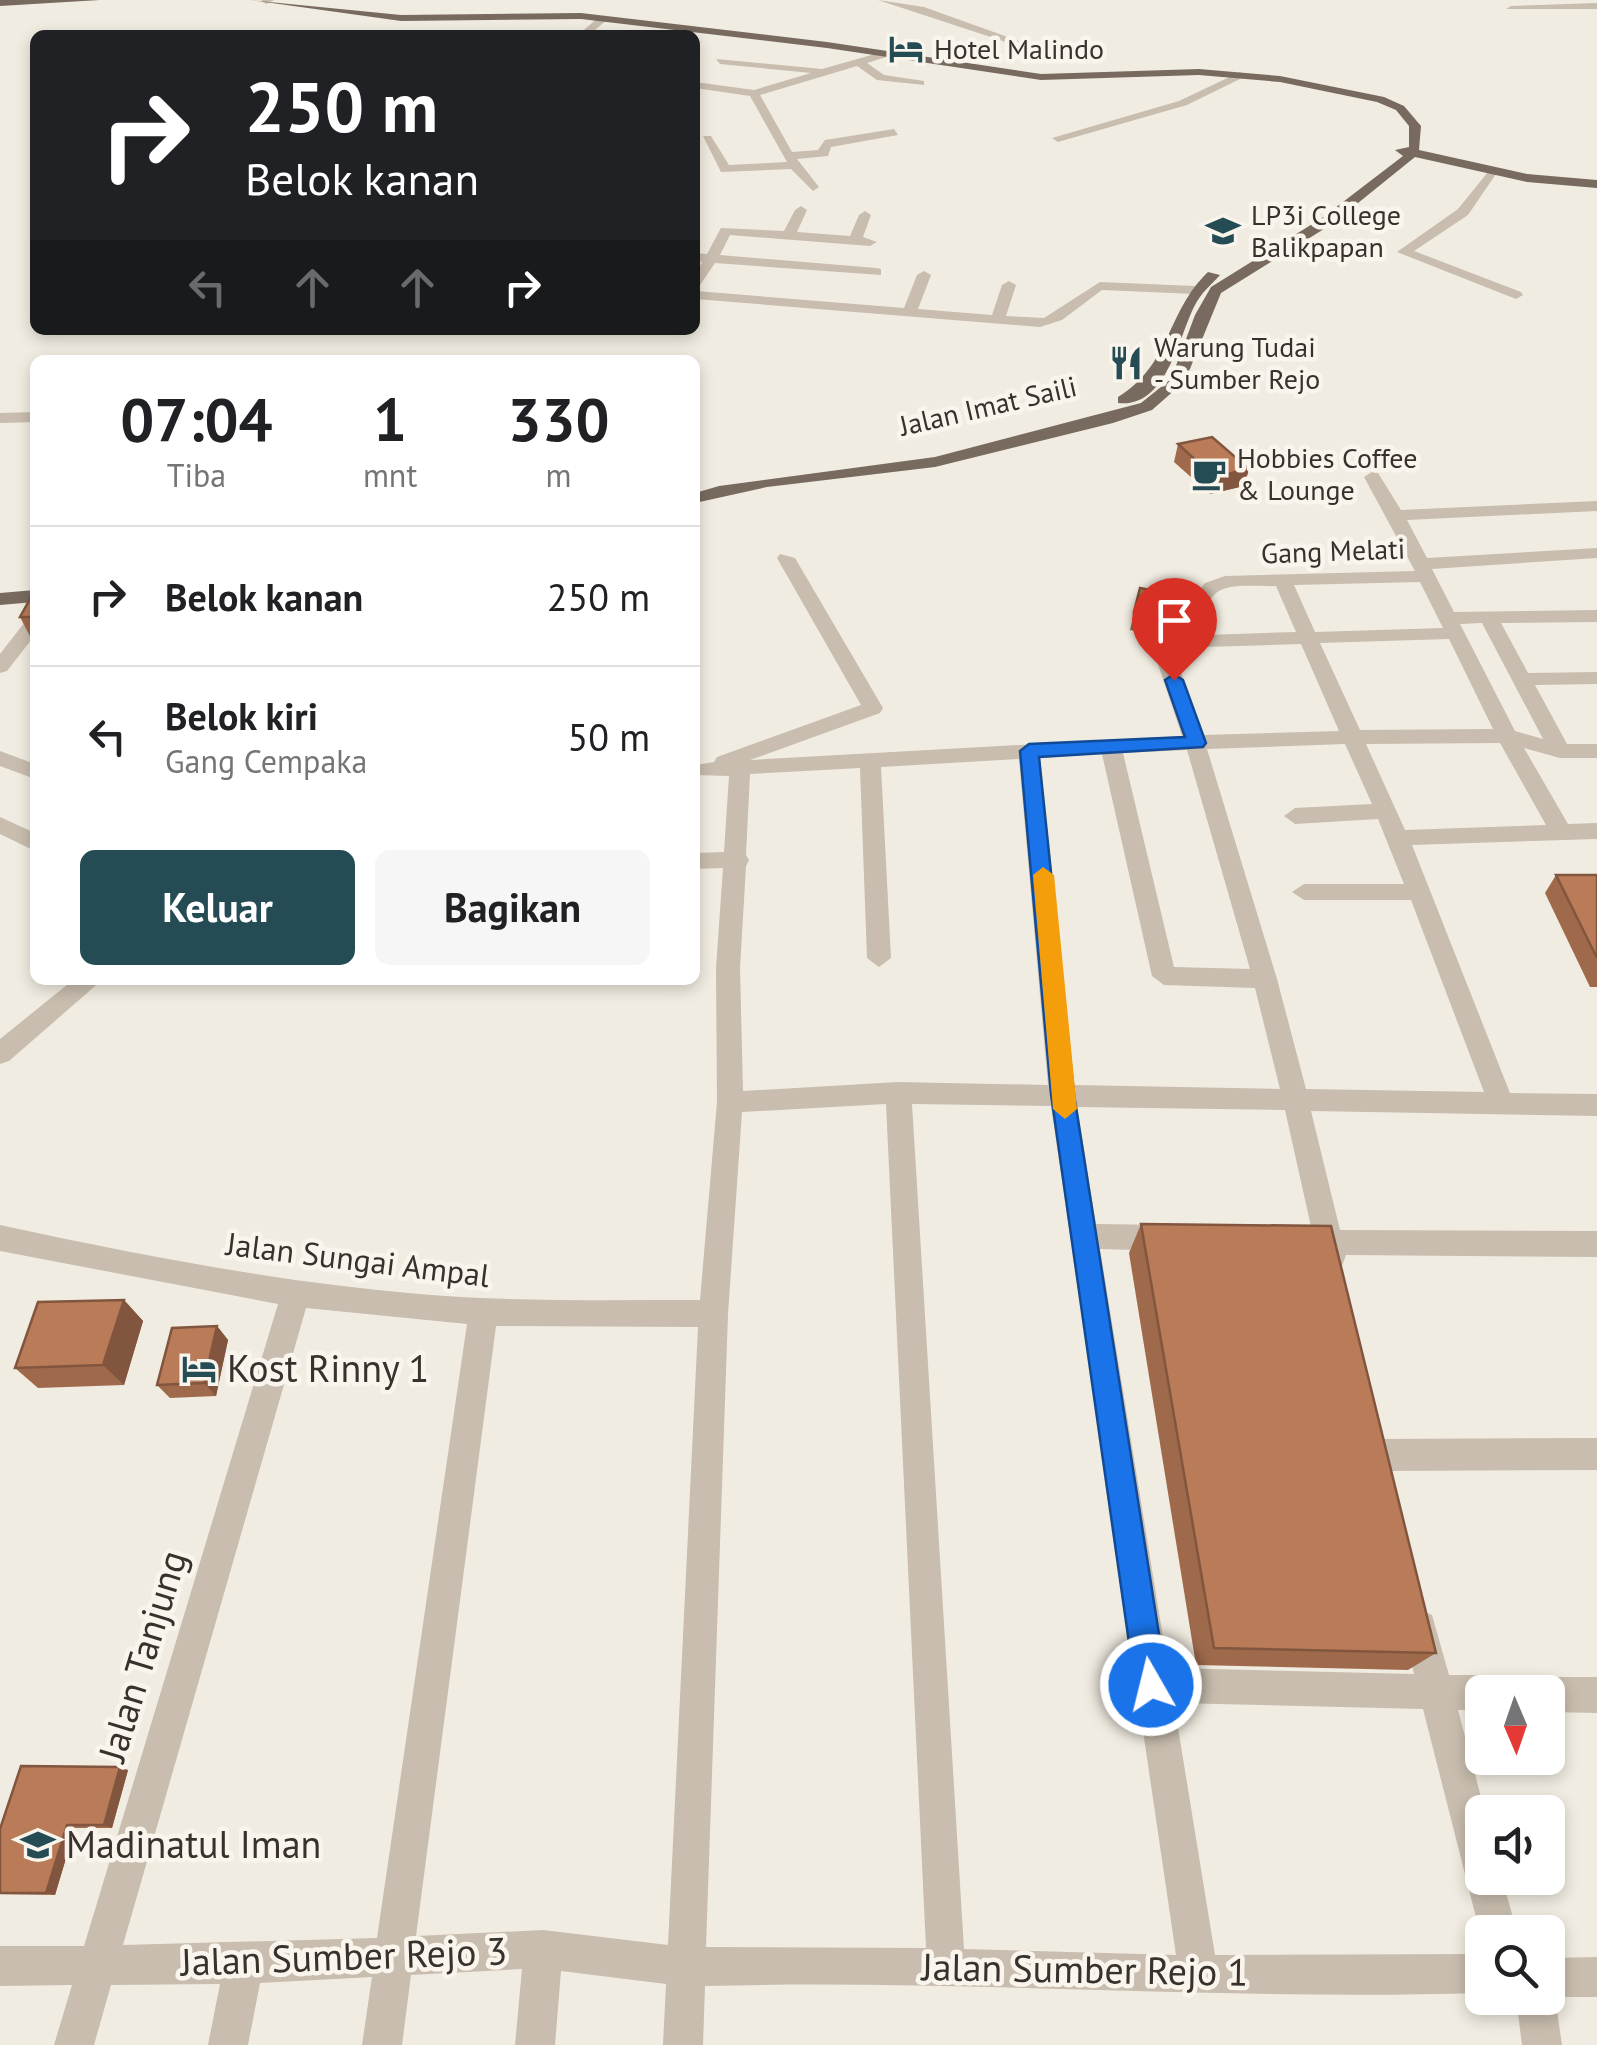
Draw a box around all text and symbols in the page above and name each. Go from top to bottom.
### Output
hotel icon: Hotel Malindo [887,30,925,68]
place label: Hotel Malindo [934,30,1104,67]
text: 250 m [245,61,438,151]
icon: right [80,70,210,200]
text: Belok kanan [245,149,479,207]
place label: LP3i College Balikpapan [1251,196,1401,265]
school or university icon: LP3i College Balikpapan [1204,212,1242,250]
icon: left [180,260,235,315]
icon: ahead [285,260,340,315]
icon: ahead [390,260,445,315]
icon: right [495,260,550,315]
place label: Warung Tudai - Sumber Rejo [1154,328,1320,397]
restaurant icon: Warung Tudai - Sumber Rejo [1107,344,1145,382]
street label: Jalan Imat Saili [895,367,1080,444]
text: 07:04 [120,380,273,458]
text: 1 [373,380,407,458]
text: 330 [508,380,610,458]
place label: Hobbies Coffee & Lounge [1237,439,1417,508]
text: Tiba [167,454,226,496]
text: mnt [363,454,417,496]
text: m [546,454,572,496]
cafe icon: Hobbies Coffee & Lounge [1190,455,1228,493]
street label: Gang Melati [1260,529,1406,572]
icon: right [80,569,135,624]
text: Belok kanan [165,572,363,621]
text: 250 m [547,572,650,621]
pin [1132,578,1217,681]
icon: arrive [1147,593,1202,648]
text: Belok kiri [165,691,318,740]
icon: left [80,709,135,764]
text: 50 m [568,712,650,761]
text: Gang Cempaka [165,740,367,782]
button: Keluar [80,850,355,965]
button: Bagikan [375,850,650,965]
street label: Jalan Sungai Ampal [222,1222,493,1296]
place label: Kost Rinny 1 [227,1343,429,1392]
hotel icon: Kost Rinny 1 [180,1350,218,1388]
street label: Jalan Tanjung [86,1544,197,1769]
position arrow [1099,1633,1203,1737]
north arrow [1465,1675,1565,1775]
map controls [1465,1675,1565,2015]
button: sound [1465,1795,1565,1895]
place label: Madinatul Iman [66,1819,321,1868]
school or university icon: Madinatul Iman [19,1826,57,1864]
button: search [1465,1915,1565,2015]
street label: Jalan Sumber Rejo 3 [178,1925,508,1986]
street label: Jalan Sumber Rejo 1 [919,1941,1249,1996]

